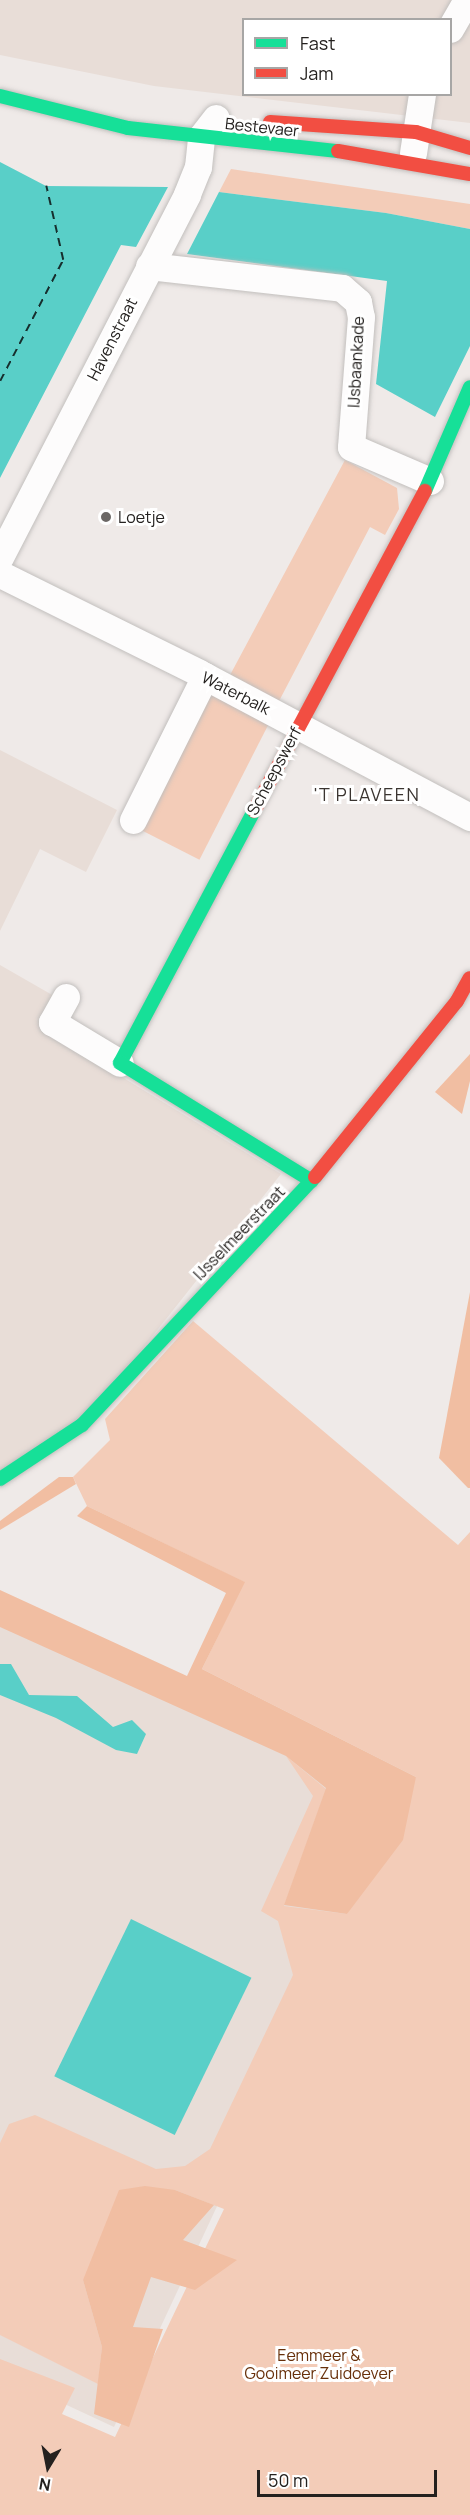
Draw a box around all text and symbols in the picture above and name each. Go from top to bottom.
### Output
legend [242,18,452,96]
text: Fast [300,31,335,55]
text: Jam [300,61,334,85]
street label: Bestevaer [224,114,300,140]
street label: Havenstraat [83,294,141,384]
street label: IJsbaankade [344,316,368,408]
place label: Loetje [118,507,165,527]
marker: Loetje [99,510,113,524]
street label: Waterbalk [199,668,273,718]
street label: Scheepswerf [243,724,305,818]
district label: 'T PLAVEEN [313,783,421,805]
street label: IJsselmeerstraat [189,1182,289,1284]
park label: Eemmeer & Gooimeer Zuidoever [244,2345,394,2383]
north arrow [18,2437,78,2497]
scale bar [260,2458,440,2496]
text: 50 m [268,2468,308,2492]
text: N [37,2473,52,2497]

